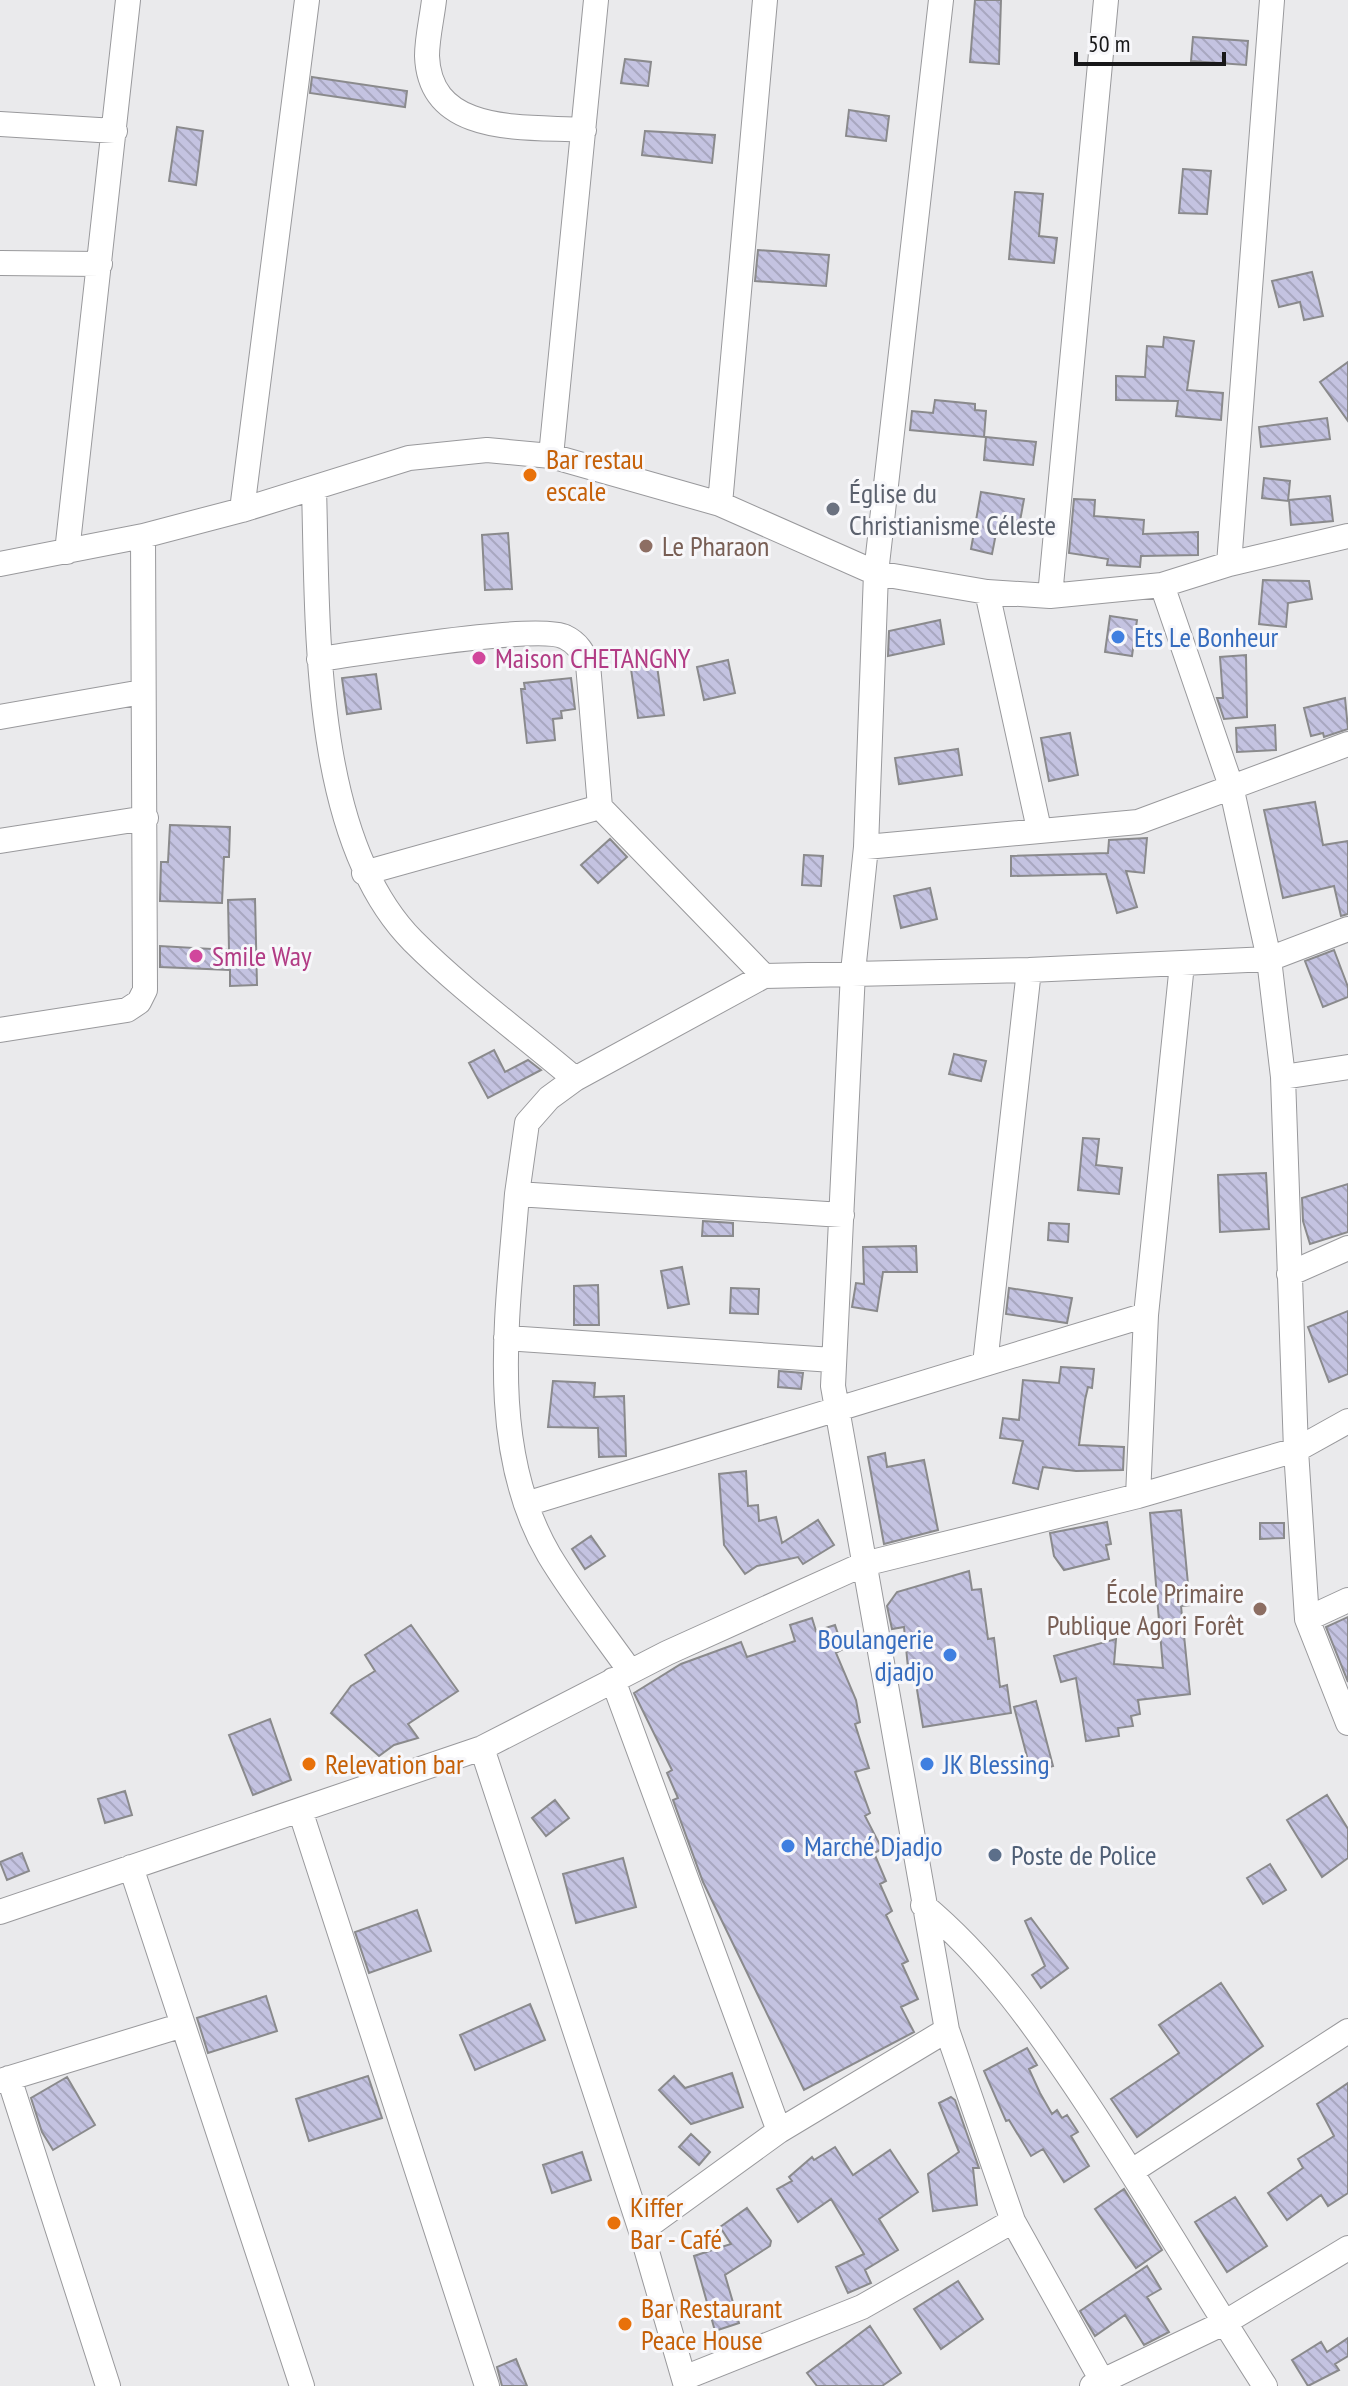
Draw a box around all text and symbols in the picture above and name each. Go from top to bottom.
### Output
scale bar [1076,16,1224,66]
text: 50 m [1088,28,1130,59]
place label: Bar restau escale [546,440,644,509]
marker: Bar restau escale [521,466,539,484]
place label: Église du Christianisme Céleste [849,474,1056,543]
marker: Église du Christianisme Céleste [824,500,842,518]
place label: Le Pharaon [662,527,769,564]
marker: Le Pharaon [637,537,655,555]
place label: Ets Le Bonheur [1134,618,1279,655]
marker: Ets Le Bonheur [1109,628,1127,646]
place label: Maison CHETANGNY [495,639,691,676]
marker: Maison CHETANGNY [470,649,488,667]
place label: Smile Way [212,937,312,974]
marker: Smile Way [187,947,205,965]
place label: École Primaire Publique Agori Forêt [1047,1574,1244,1643]
marker: École Primaire Publique Agori Forêt [1251,1600,1269,1618]
place label: Boulangerie djadjo [818,1620,934,1689]
marker: Boulangerie djadjo [941,1646,959,1664]
place label: Relevation bar [325,1745,464,1782]
place label: JK Blessing [942,1745,1050,1782]
marker: Relevation bar [300,1755,318,1773]
marker: JK Blessing [918,1755,936,1773]
place label: Marché Djadjo [804,1827,943,1864]
place label: Poste de Police [1011,1836,1157,1873]
marker: Marché Djadjo [779,1837,797,1855]
marker: Poste de Police [986,1846,1004,1864]
place label: Kiffer Bar - Café [630,2188,722,2257]
marker: Kiffer Bar - Café [605,2214,623,2232]
place label: Bar Restaurant Peace House [641,2289,783,2358]
marker: Bar Restaurant Peace House [616,2315,634,2333]

